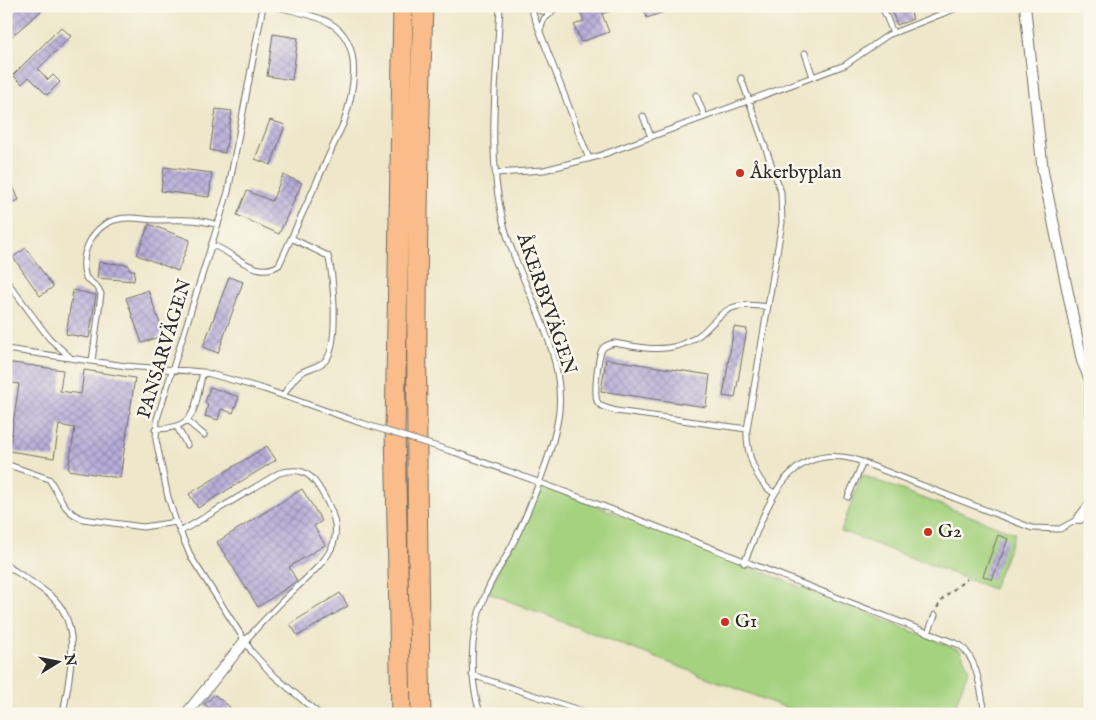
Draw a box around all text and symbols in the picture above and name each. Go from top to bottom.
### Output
place label: Åkerbyplan [749,160,842,185]
marker: Åkerbyplan [734,167,746,179]
street label: ÅKERBYVÄGEN [510,229,582,378]
street label: PANSARVÄGEN [132,276,198,422]
place label: G2 [938,520,962,544]
marker: G2 [922,526,934,538]
place label: G1 [735,610,757,634]
marker: G1 [719,616,731,628]
north arrow [32,638,82,688]
text: N [60,651,80,667]

